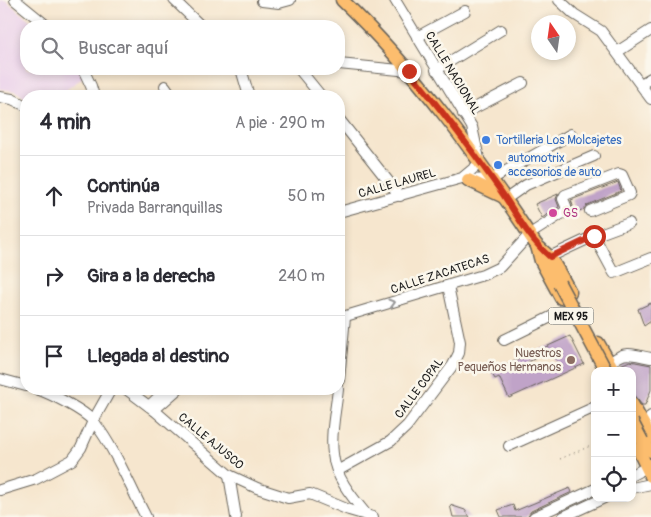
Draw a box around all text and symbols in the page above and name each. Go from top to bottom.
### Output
north arrow [531,15,576,60]
search box [20,20,345,75]
street label: CALLE NACIONAL [422,29,483,118]
icon: search [38,34,66,62]
text: Buscar aquí [78,36,169,60]
route end [398,60,421,83]
text: 4 min [40,109,91,136]
text: A pie · 290 m [235,113,325,133]
place label: Tortilleria Los Molcajetes [496,133,622,148]
marker: Tortilleria Los Molcajetes [480,134,492,146]
place label: automotrix accesorios de auto [508,151,602,180]
marker: automotrix accesorios de auto [492,159,504,171]
street label: CALLE LAUREL [357,165,438,202]
text: Continúa [87,174,160,198]
icon: ahead [40,182,68,210]
text: 50 m [288,186,325,206]
text: Privada Barranquillas [87,198,222,218]
place label: GS [563,206,578,221]
marker: GS [547,207,559,219]
route start [583,225,606,248]
street label: CALLE ZACATECAS [389,251,491,298]
icon: right [40,262,68,290]
text: Gira a la derecha [87,264,215,288]
text: 240 m [278,266,325,286]
one-way arrow [387,298,396,308]
road number: MEX 95 [548,308,594,324]
icon: arrive [40,342,68,370]
text: Llegada al destino [87,344,229,368]
place label: Nuestros Pequeños Hermanos [458,346,562,375]
marker: Nuestros Pequeños Hermanos [565,354,577,366]
street label: CALLE COPAL [392,355,447,422]
map controls [591,367,636,502]
button: + [591,367,636,412]
street label: CALLE AJUSCO [175,410,247,473]
button: − [591,412,636,457]
button: locate [591,457,636,502]

